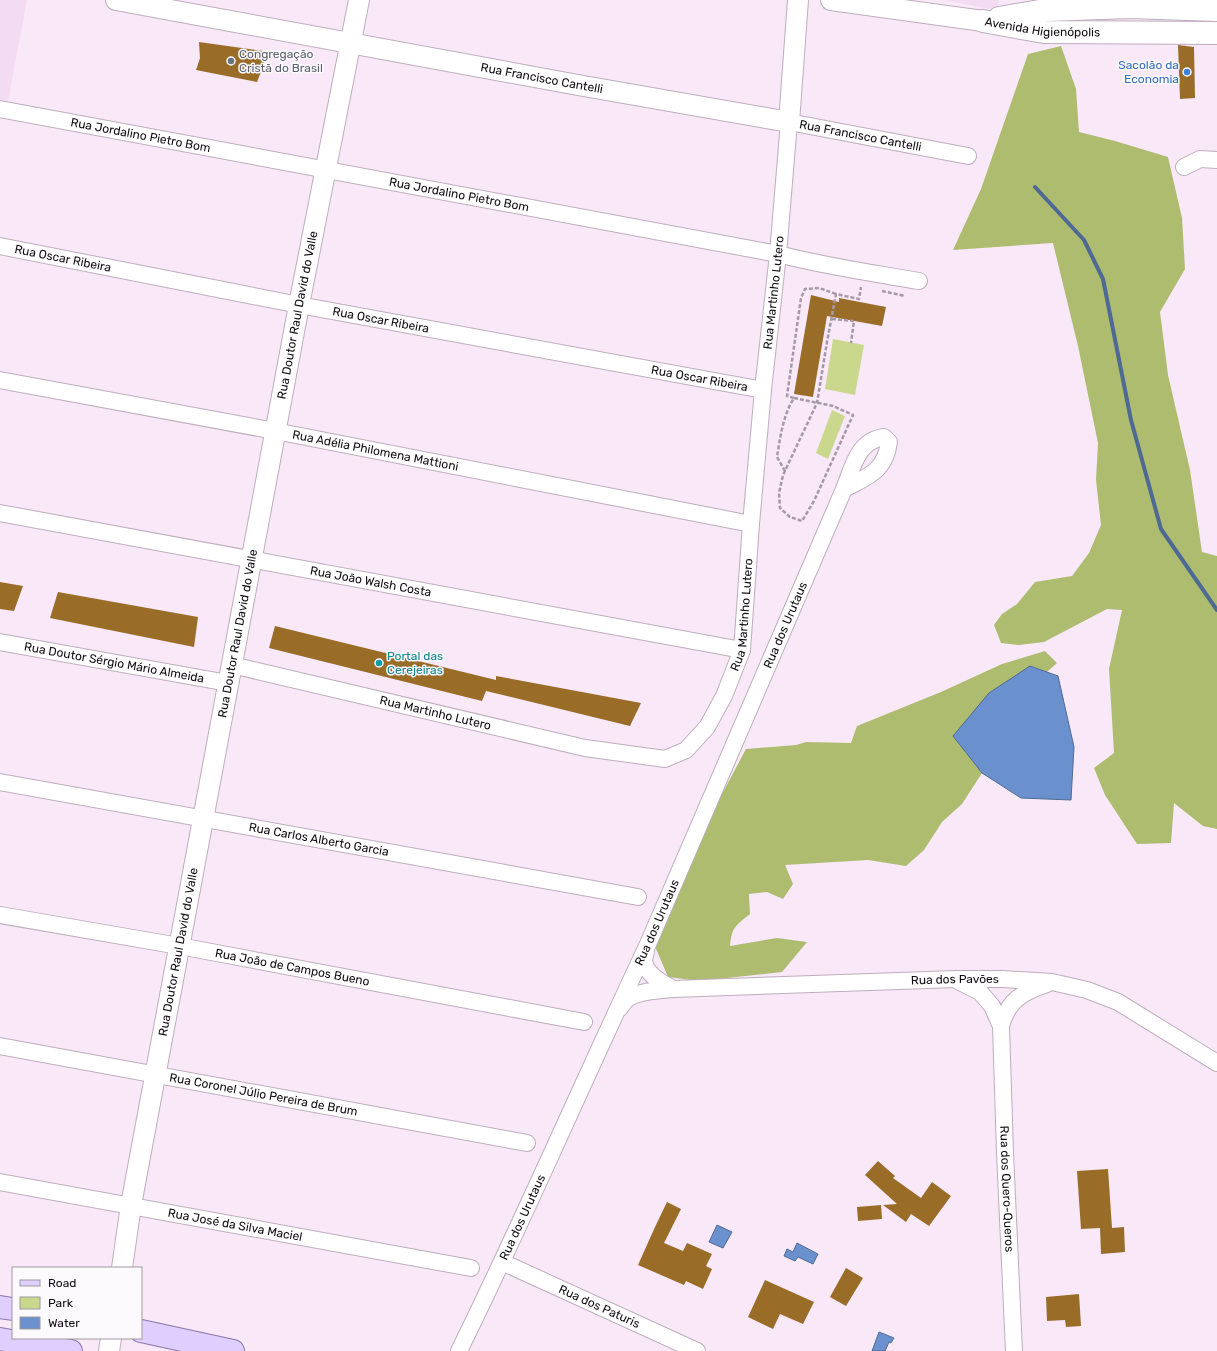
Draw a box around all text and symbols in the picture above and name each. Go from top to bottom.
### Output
street label: Avenida Higienópolis [984,14,1100,39]
place label: Congregação Cristã do Brasil [239,47,323,75]
marker: Congregação Cristã do Brasil [226,56,236,66]
place label: Sacolão da Economia [1118,58,1179,86]
street label: Rua Francisco Cantelli [480,60,604,96]
marker: Sacolão da Economia [1182,67,1192,77]
street label: Rua Jordalino Pietro Bom [69,115,212,155]
street label: Rua Francisco Cantelli [798,117,923,154]
street label: Rua Jordalino Pietro Bom [388,175,530,214]
street label: Rua Doutor Raul David do Valle [275,229,320,400]
street label: Rua Martinho Lutero [761,235,786,350]
street label: Rua Oscar Ribeira [13,242,112,275]
street label: Rua Oscar Ribeira [331,304,430,336]
street label: Rua Oscar Ribeira [650,363,749,394]
street label: Rua Adélia Philomena Mattioni [291,428,460,474]
street label: Rua Doutor Raul David do Valle [215,548,260,719]
street label: Rua Martinho Lutero [727,558,756,673]
street label: Rua João Walsh Costa [309,563,433,600]
street label: Rua dos Urutaus [761,580,810,670]
street label: Rua Doutor Sérgio Mário Almeida [23,639,205,686]
place label: Portal das Cerejeiras [387,649,443,677]
marker: Portal das Cerejeiras [374,658,384,668]
street label: Rua Martinho Lutero [378,693,493,733]
street label: Rua Carlos Alberto Garcia [248,820,390,859]
street label: Rua Doutor Raul David do Valle [156,866,201,1037]
street label: Rua dos Urutaus [632,877,682,968]
street label: Rua João de Campos Bueno [214,946,371,989]
street label: Rua dos Pavões [911,972,999,988]
street label: Rua Coronel Júlio Pereira de Brum [168,1070,359,1119]
street label: Rua dos Quero-Queros [997,1125,1017,1252]
street label: Rua dos Urutaus [497,1172,548,1262]
street label: Rua José da Silva Maciel [167,1206,304,1244]
legend [12,1267,142,1339]
text: Road [48,1276,76,1290]
street label: Rua dos Paturis [557,1282,642,1331]
text: Park [48,1296,74,1310]
text: Water [48,1316,80,1330]

